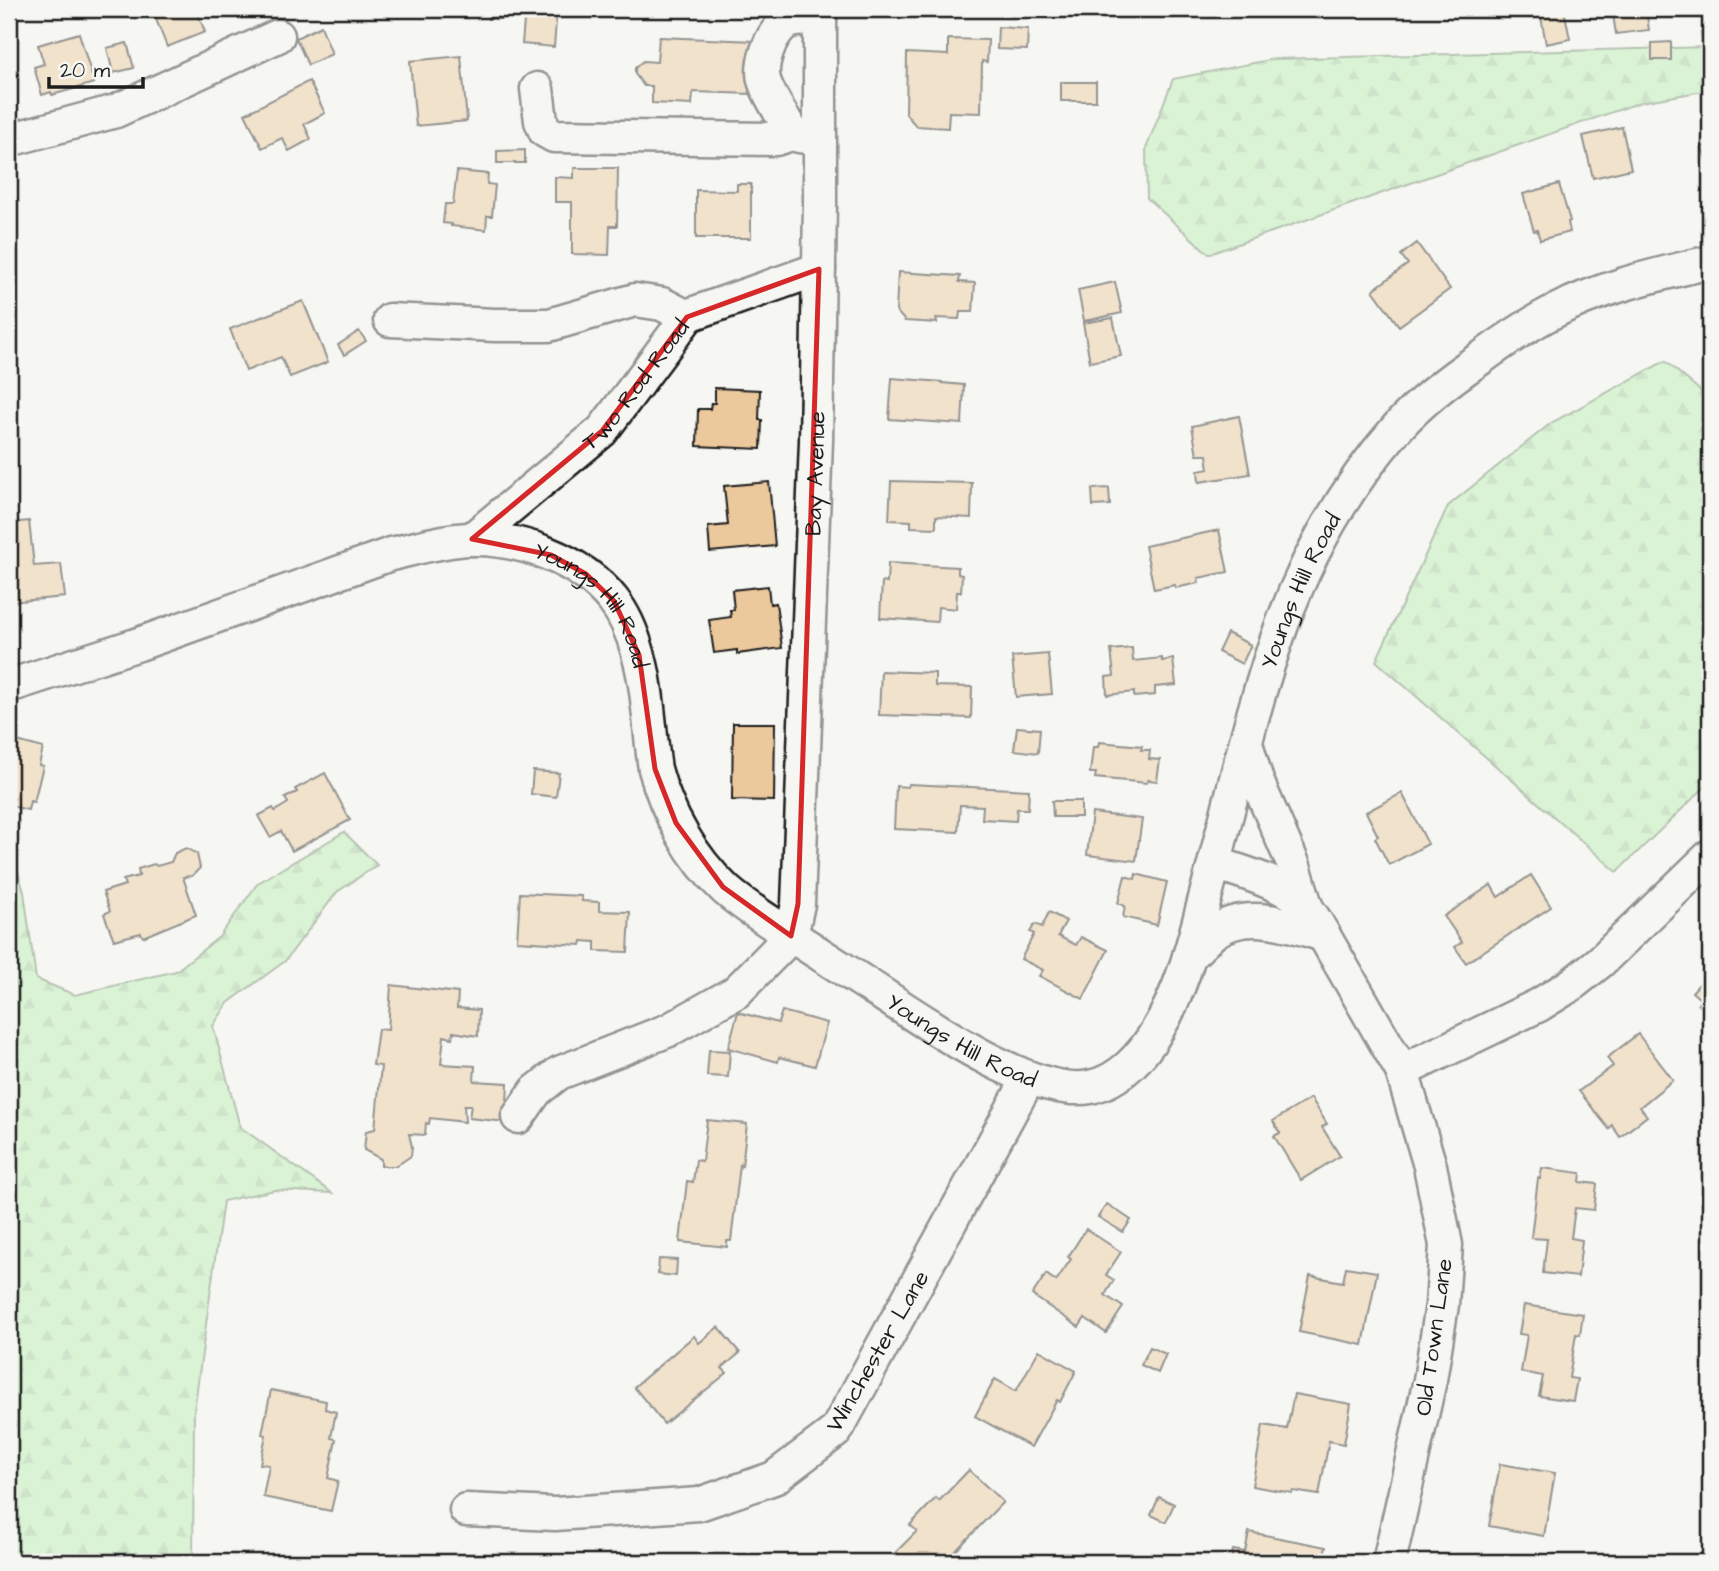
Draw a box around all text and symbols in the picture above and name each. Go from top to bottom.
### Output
scale bar [49,46,144,90]
text: 20 m [60,56,111,85]
street label: Two Rod Road [575,313,697,458]
street label: Bay Avenue [797,411,834,536]
street label: Youngs Hill Road [1253,507,1349,673]
street label: Youngs Hill Road [530,535,656,672]
street label: Youngs Hill Road [880,986,1041,1096]
street label: Old Town Lane [1407,1257,1461,1418]
street label: Winchester Lane [819,1265,937,1438]

